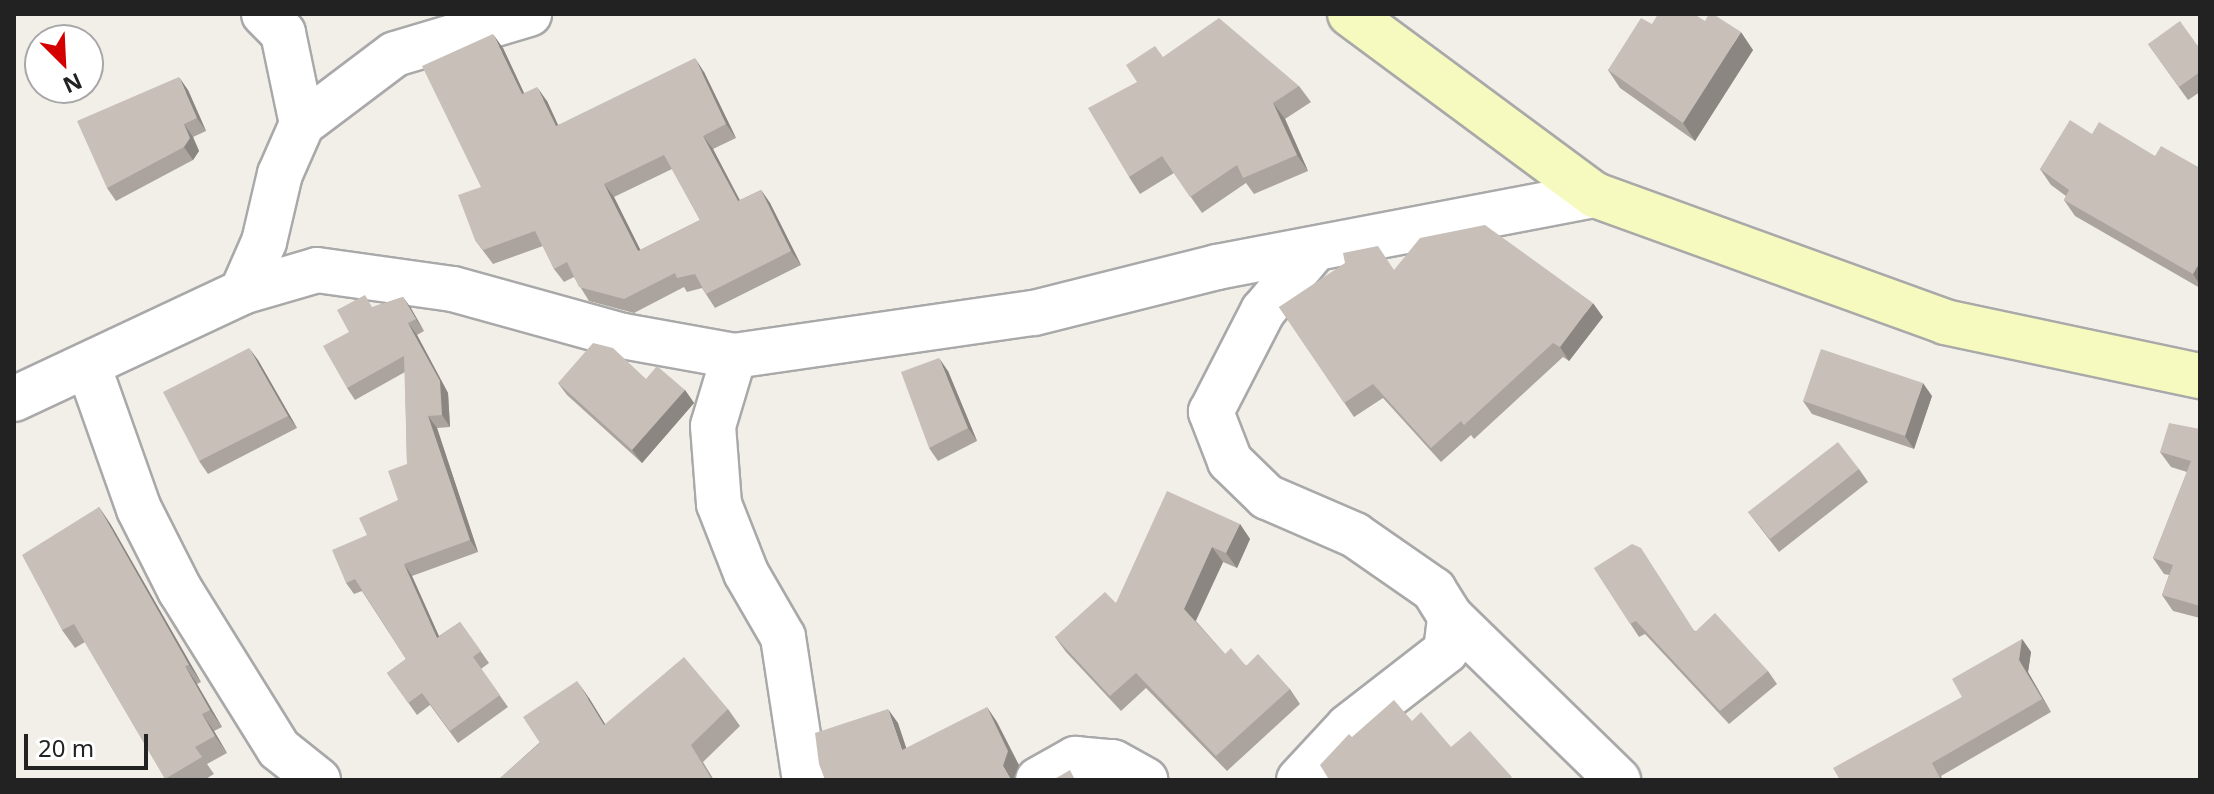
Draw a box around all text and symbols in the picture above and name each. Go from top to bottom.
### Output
north arrow [24,24,104,104]
text: N [59,67,87,101]
scale bar [28,718,152,768]
text: 20 m [38,731,94,764]

